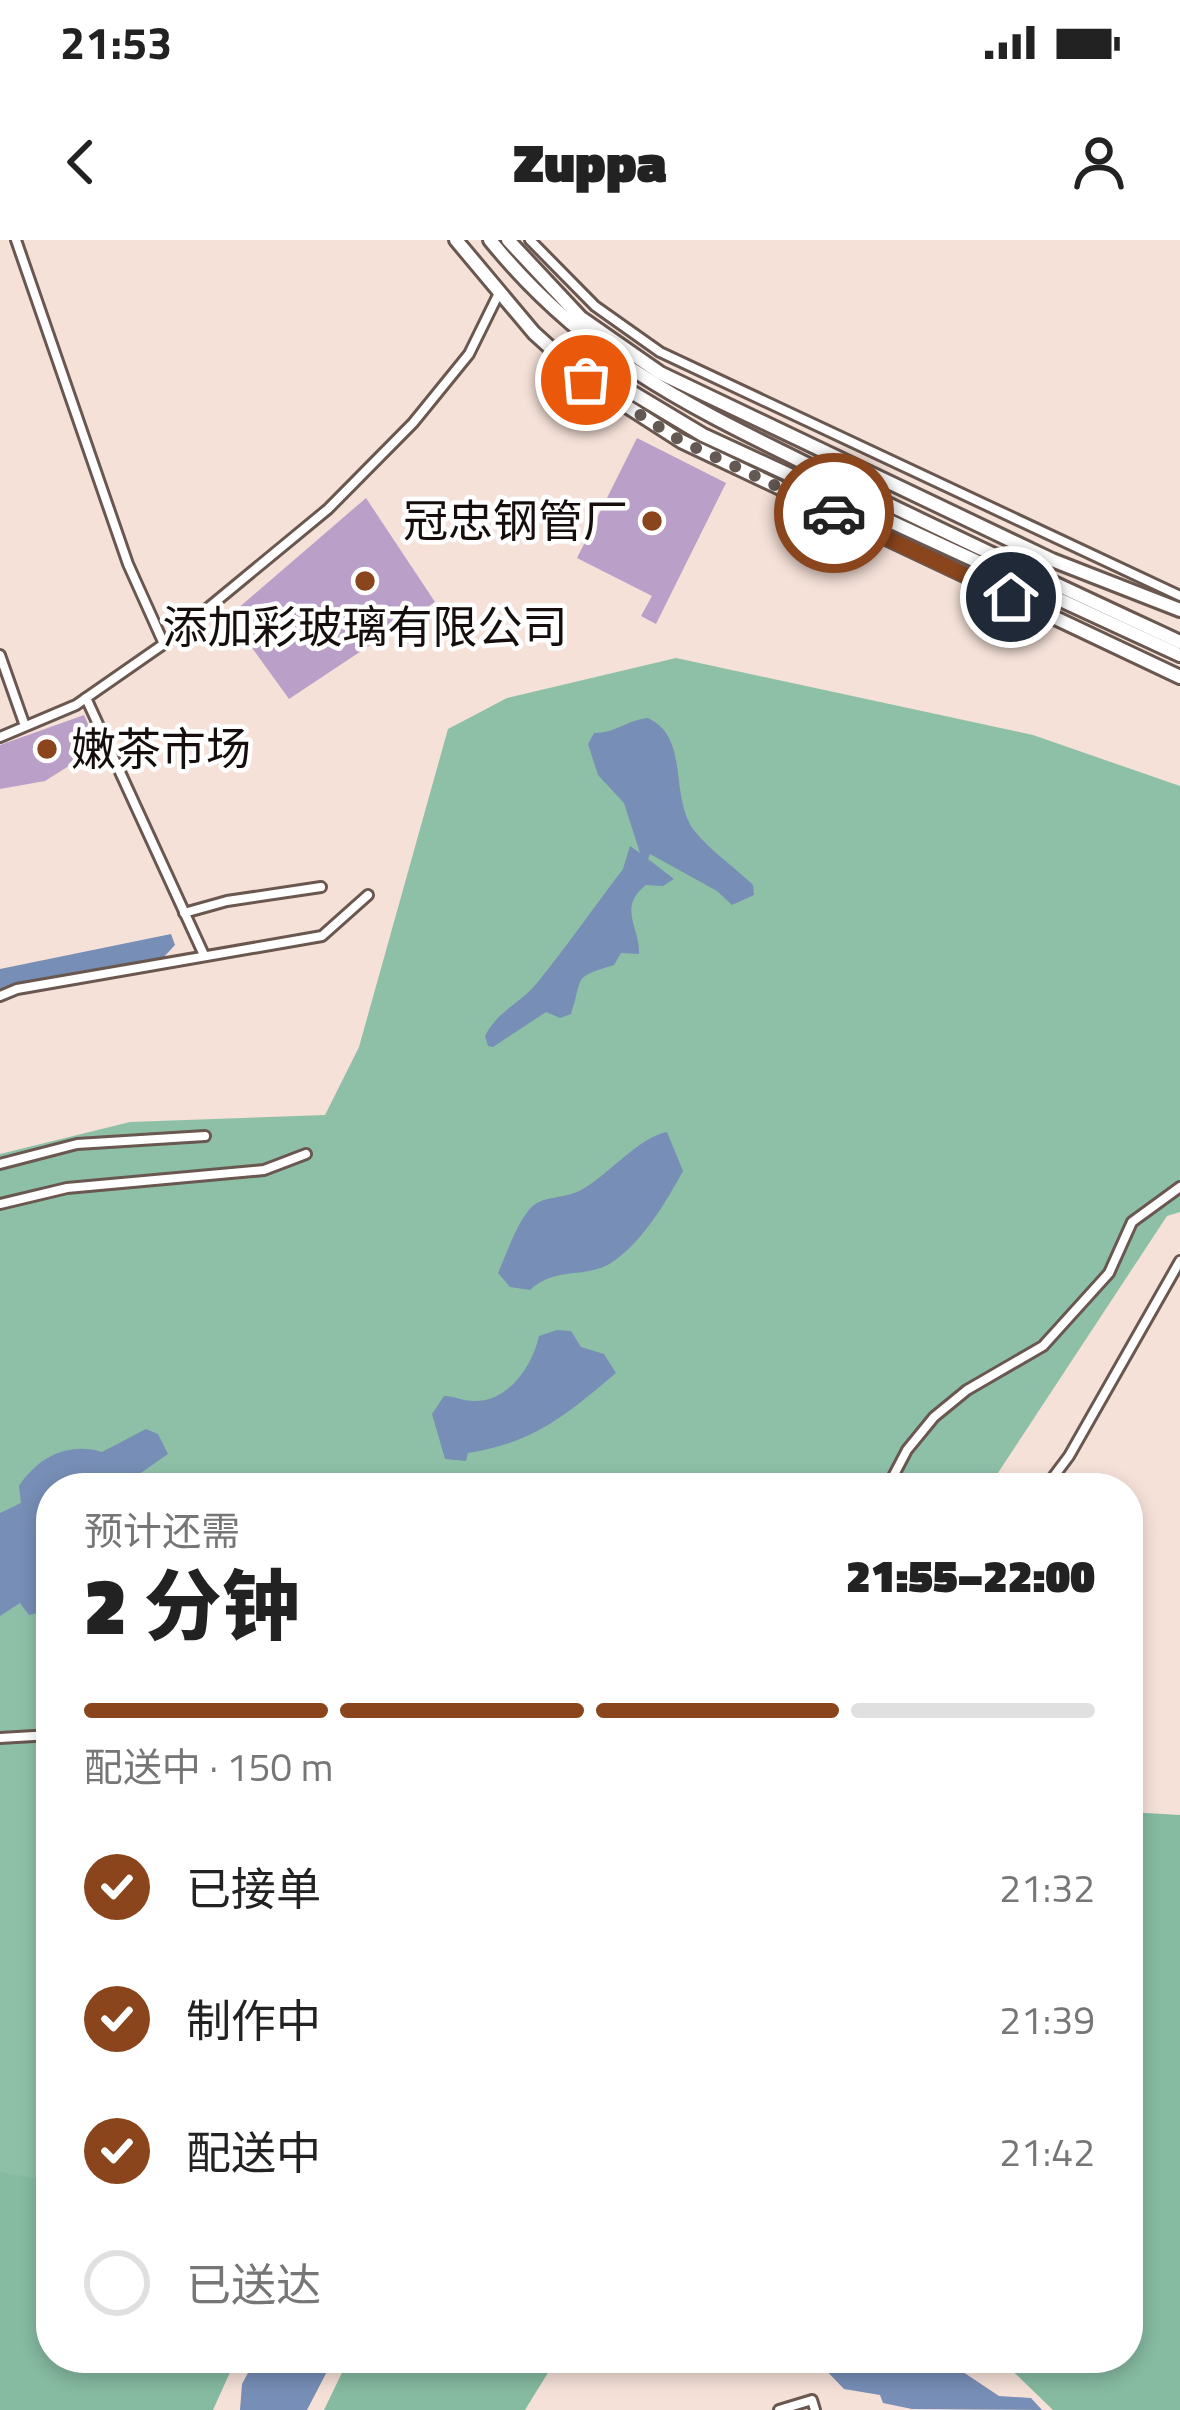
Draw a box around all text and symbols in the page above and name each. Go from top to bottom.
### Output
text: 21:53 [60,8,172,76]
text: Zuppa [513,121,667,203]
icon: back [48,129,114,195]
icon: person [1066,129,1132,195]
pin [535,329,637,431]
icon: bag [553,347,619,413]
courier [774,453,894,573]
icon: car [801,480,867,546]
place label: 冠忠钢管厂 [403,486,628,554]
marker: 冠忠钢管厂 [639,508,665,534]
pin [960,546,1062,648]
icon: home [978,564,1044,630]
marker: 添加彩玻璃有限公司 [352,568,378,594]
place label: 添加彩玻璃有限公司 [162,592,568,660]
place label: 嫩茶市场 [71,714,251,782]
marker: 嫩茶市场 [34,736,60,762]
text: 预计还需 [84,1501,240,1560]
text: 21:55–22:00 [846,1541,1095,1609]
text: 2 分钟 [84,1546,300,1664]
text: 配送中 · 150 m [84,1737,333,1796]
icon: check [84,1854,150,1920]
text: 已接单 [186,1854,321,1922]
text: 21:32 [999,1858,1095,1917]
icon: check [84,1986,150,2052]
text: 制作中 [186,1986,321,2054]
text: 21:39 [999,1990,1095,2049]
icon: check [84,2118,150,2184]
text: 配送中 [186,2118,321,2186]
text: 21:42 [999,2122,1095,2181]
text: 已送达 [186,2250,321,2318]

